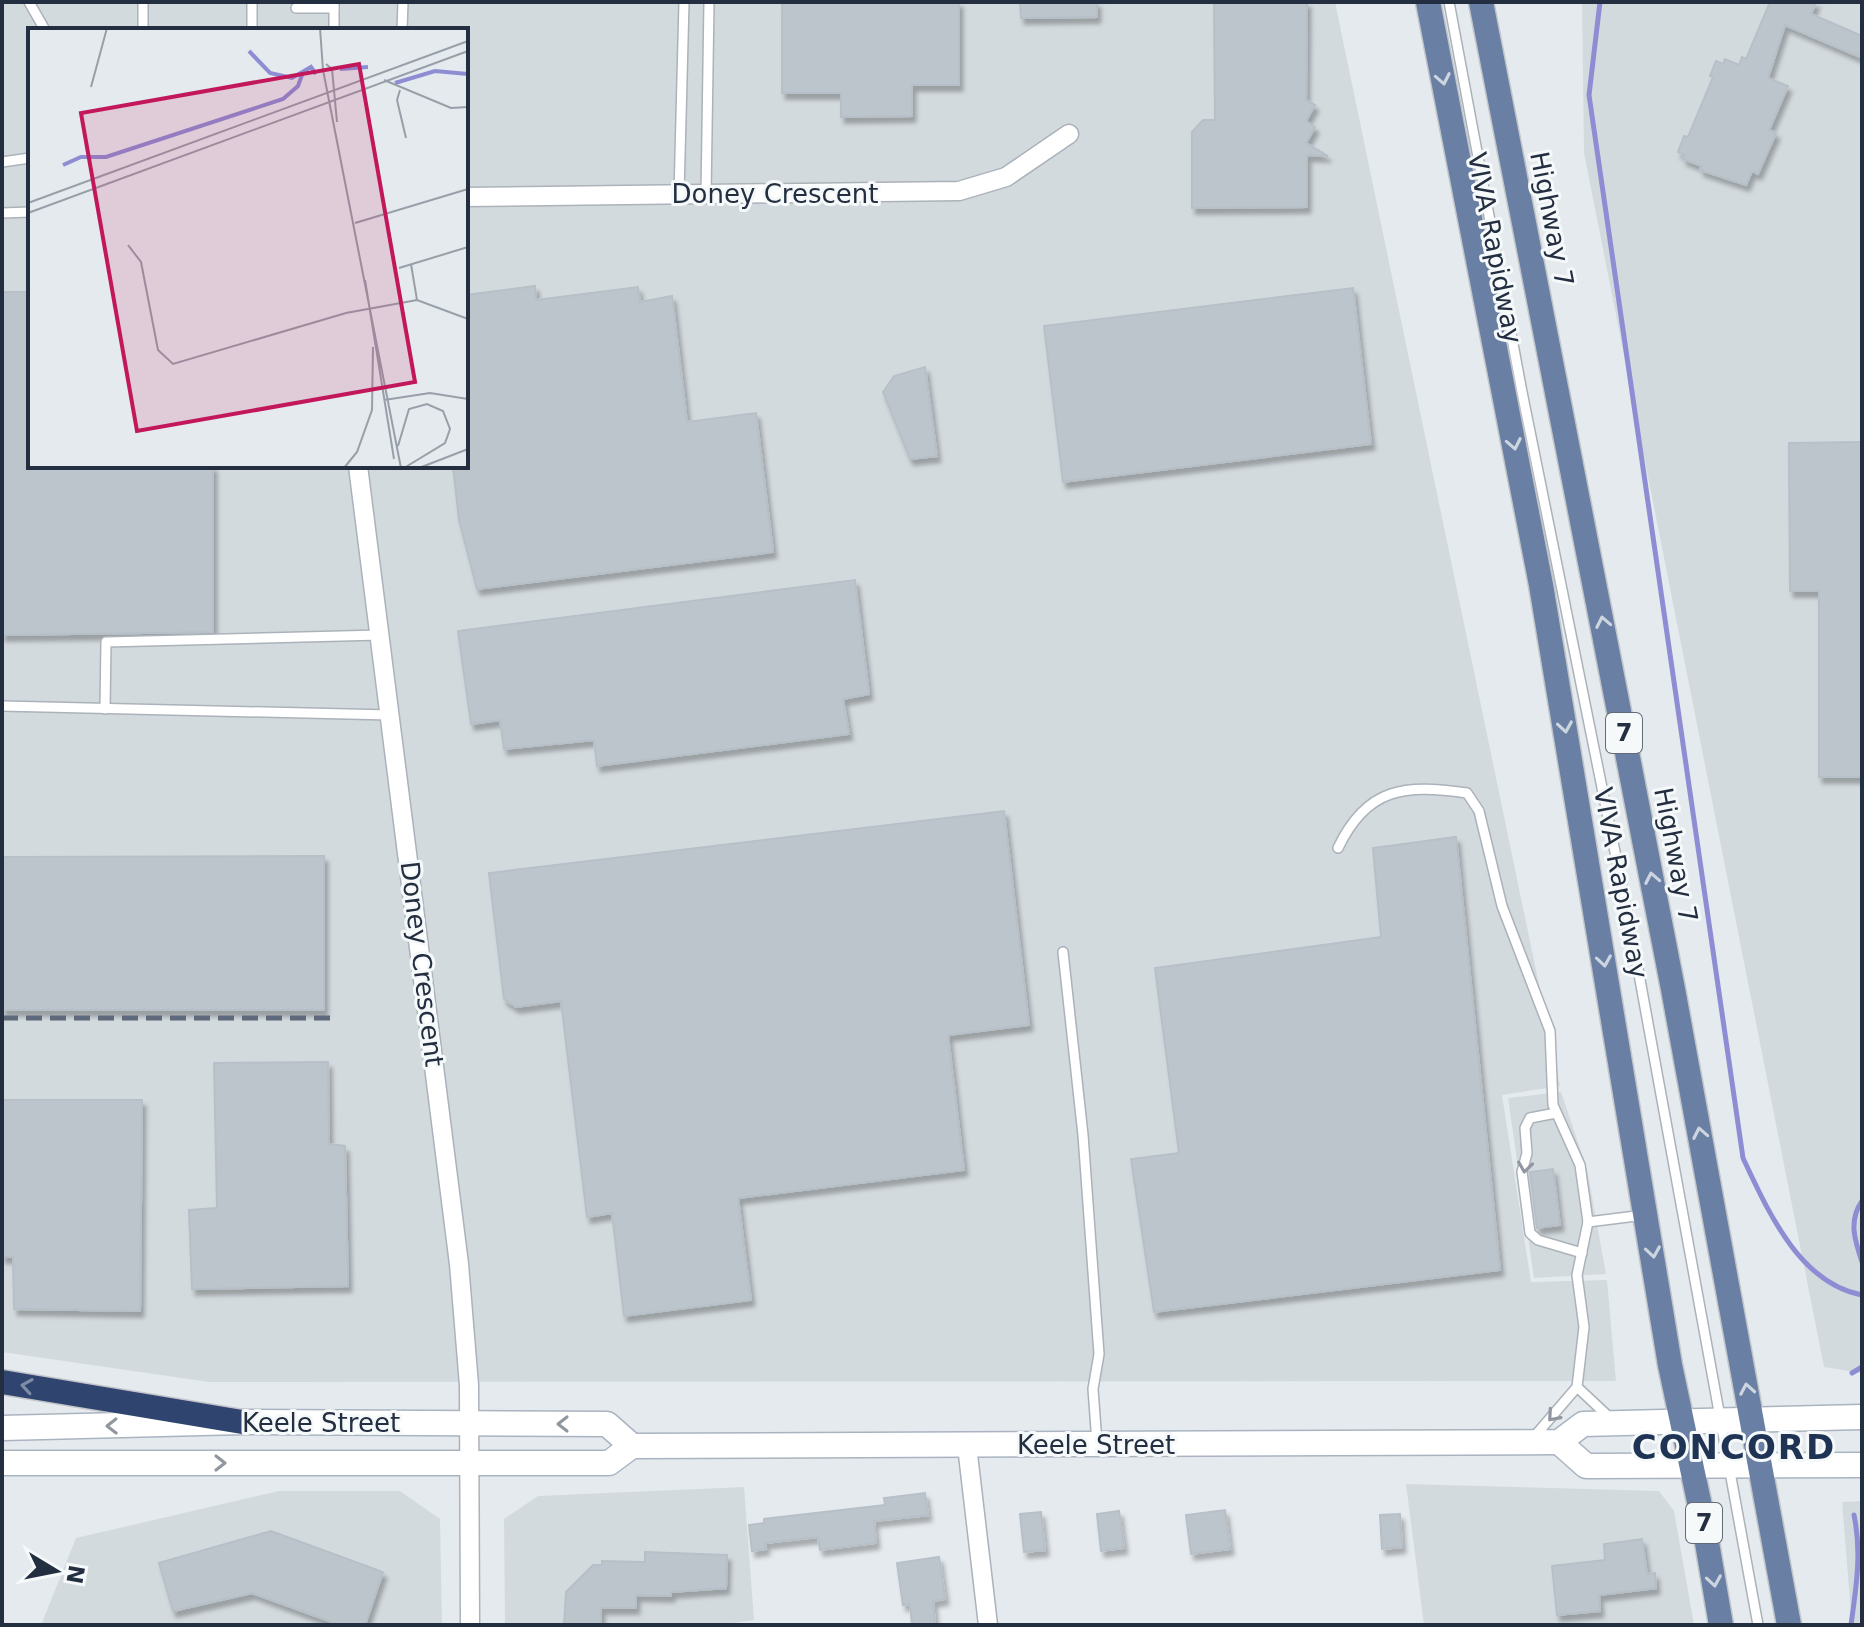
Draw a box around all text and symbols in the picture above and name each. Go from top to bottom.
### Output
inset map [28,28,468,468]
one-way arrow [1434,71,1451,85]
street label: Highway 7 [1524,149,1580,289]
street label: VIVA Rapidway [1462,150,1528,346]
street label: Doney Crescent [672,179,878,209]
one-way arrow [1504,437,1521,451]
one-way arrow [1595,616,1612,629]
road number: 7 [1606,713,1642,753]
one-way arrow [1555,720,1572,734]
street label: VIVA Rapidway [1588,785,1654,981]
street label: Highway 7 [1648,785,1704,925]
street label: Doney Crescent [395,860,449,1068]
one-way arrow [1644,871,1661,885]
one-way arrow [1594,954,1611,968]
one-way arrow [1693,1127,1710,1140]
one-way arrow [1517,1161,1534,1174]
one-way arrow [1644,1245,1661,1258]
one-way arrow [20,1379,34,1396]
one-way arrow [1740,1382,1757,1396]
one-way arrow [1549,1406,1563,1421]
street label: Keele Street [242,1408,400,1438]
one-way arrow [556,1415,569,1433]
one-way arrow [105,1417,118,1434]
district label: CONCORD [1632,1427,1836,1467]
street label: Keele Street [1017,1430,1175,1460]
one-way arrow [214,1454,227,1472]
road number: 7 [1686,1503,1722,1543]
north arrow [16,1531,96,1611]
text: N [61,1563,89,1586]
one-way arrow [1705,1574,1722,1588]

